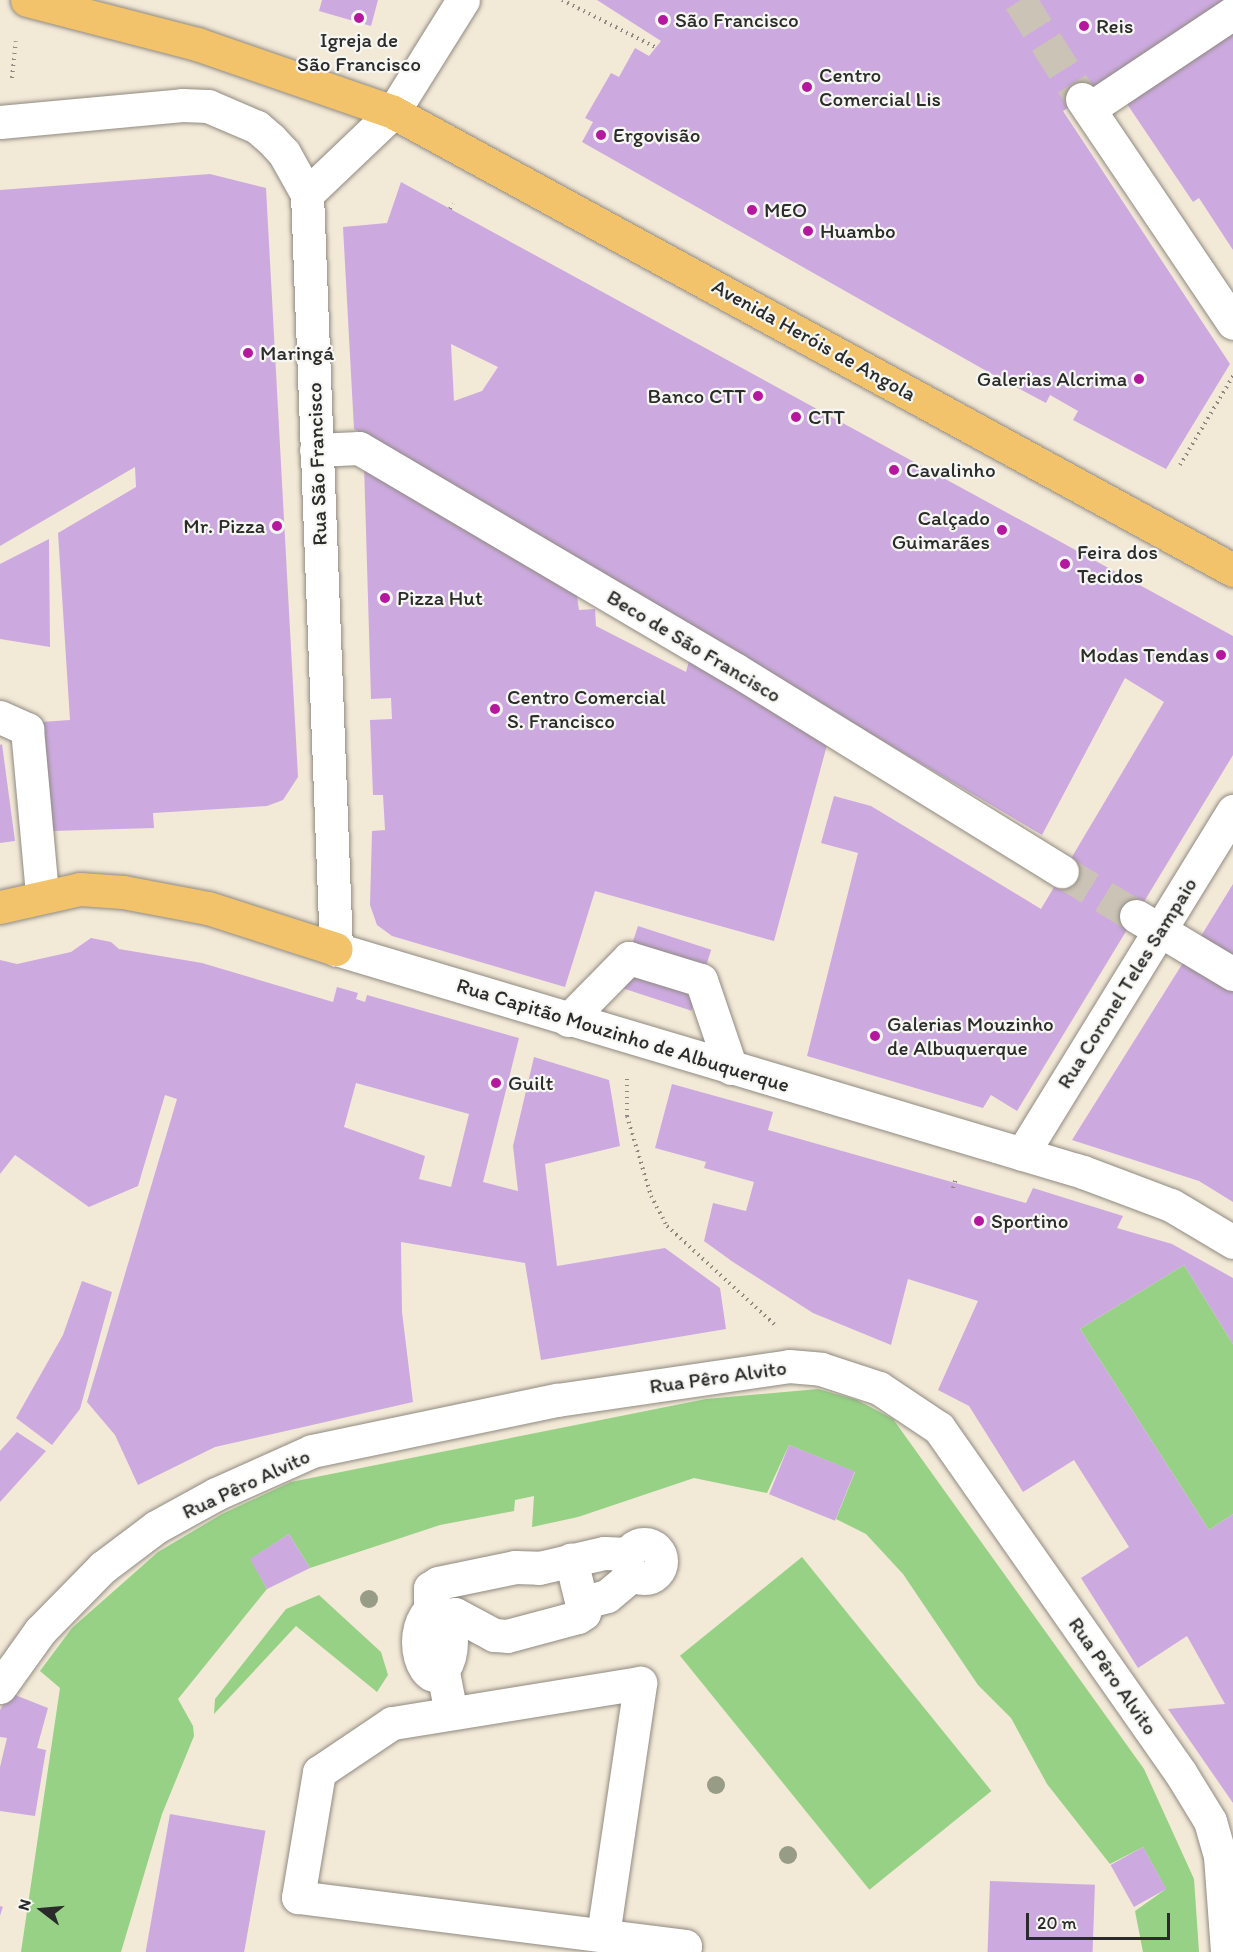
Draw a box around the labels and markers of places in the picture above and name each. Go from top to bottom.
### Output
place label: São Francisco [675,7,799,33]
marker: Igreja de São Francisco [352,11,366,25]
marker: São Francisco [656,13,670,27]
place label: Reis [1096,13,1133,39]
marker: Reis [1077,19,1091,33]
place label: Igreja de São Francisco [297,27,421,77]
place label: Centro Comercial Lis [819,62,941,112]
marker: Centro Comercial Lis [800,80,814,94]
place label: Ergovisão [613,122,700,148]
marker: Ergovisão [594,128,608,142]
place label: MEO [764,197,807,223]
marker: MEO [745,203,759,217]
place label: Huambo [820,218,896,244]
marker: Huambo [801,224,815,238]
place label: Maringá [260,340,334,366]
marker: Maringá [241,346,255,360]
place label: Galerias Alcrima [977,366,1127,392]
marker: Galerias Alcrima [1132,372,1146,386]
place label: Banco CTT [648,383,746,409]
marker: Banco CTT [751,389,765,403]
place label: CTT [808,404,845,430]
marker: CTT [789,410,803,424]
place label: Cavalinho [906,457,996,483]
marker: Cavalinho [887,463,901,477]
place label: Calçado Guimarães [892,505,990,555]
place label: Mr. Pizza [183,513,265,539]
marker: Mr. Pizza [270,519,284,533]
marker: Calçado Guimarães [995,523,1009,537]
place label: Feira dos Tecidos [1077,539,1158,589]
marker: Feira dos Tecidos [1058,557,1072,571]
place label: Pizza Hut [397,585,483,611]
marker: Pizza Hut [378,591,392,605]
place label: Modas Tendas [1083,642,1209,668]
marker: Modas Tendas [1214,648,1228,662]
place label: Centro Comercial S. Francisco [507,684,666,734]
marker: Centro Comercial S. Francisco [488,702,502,716]
place label: Galerias Mouzinho de Albuquerque [887,1011,1054,1061]
marker: Galerias Mouzinho de Albuquerque [868,1029,882,1043]
place label: Guilt [508,1070,553,1096]
marker: Guilt [489,1076,503,1090]
place label: Sportino [991,1208,1068,1234]
marker: Sportino [972,1214,986,1228]

